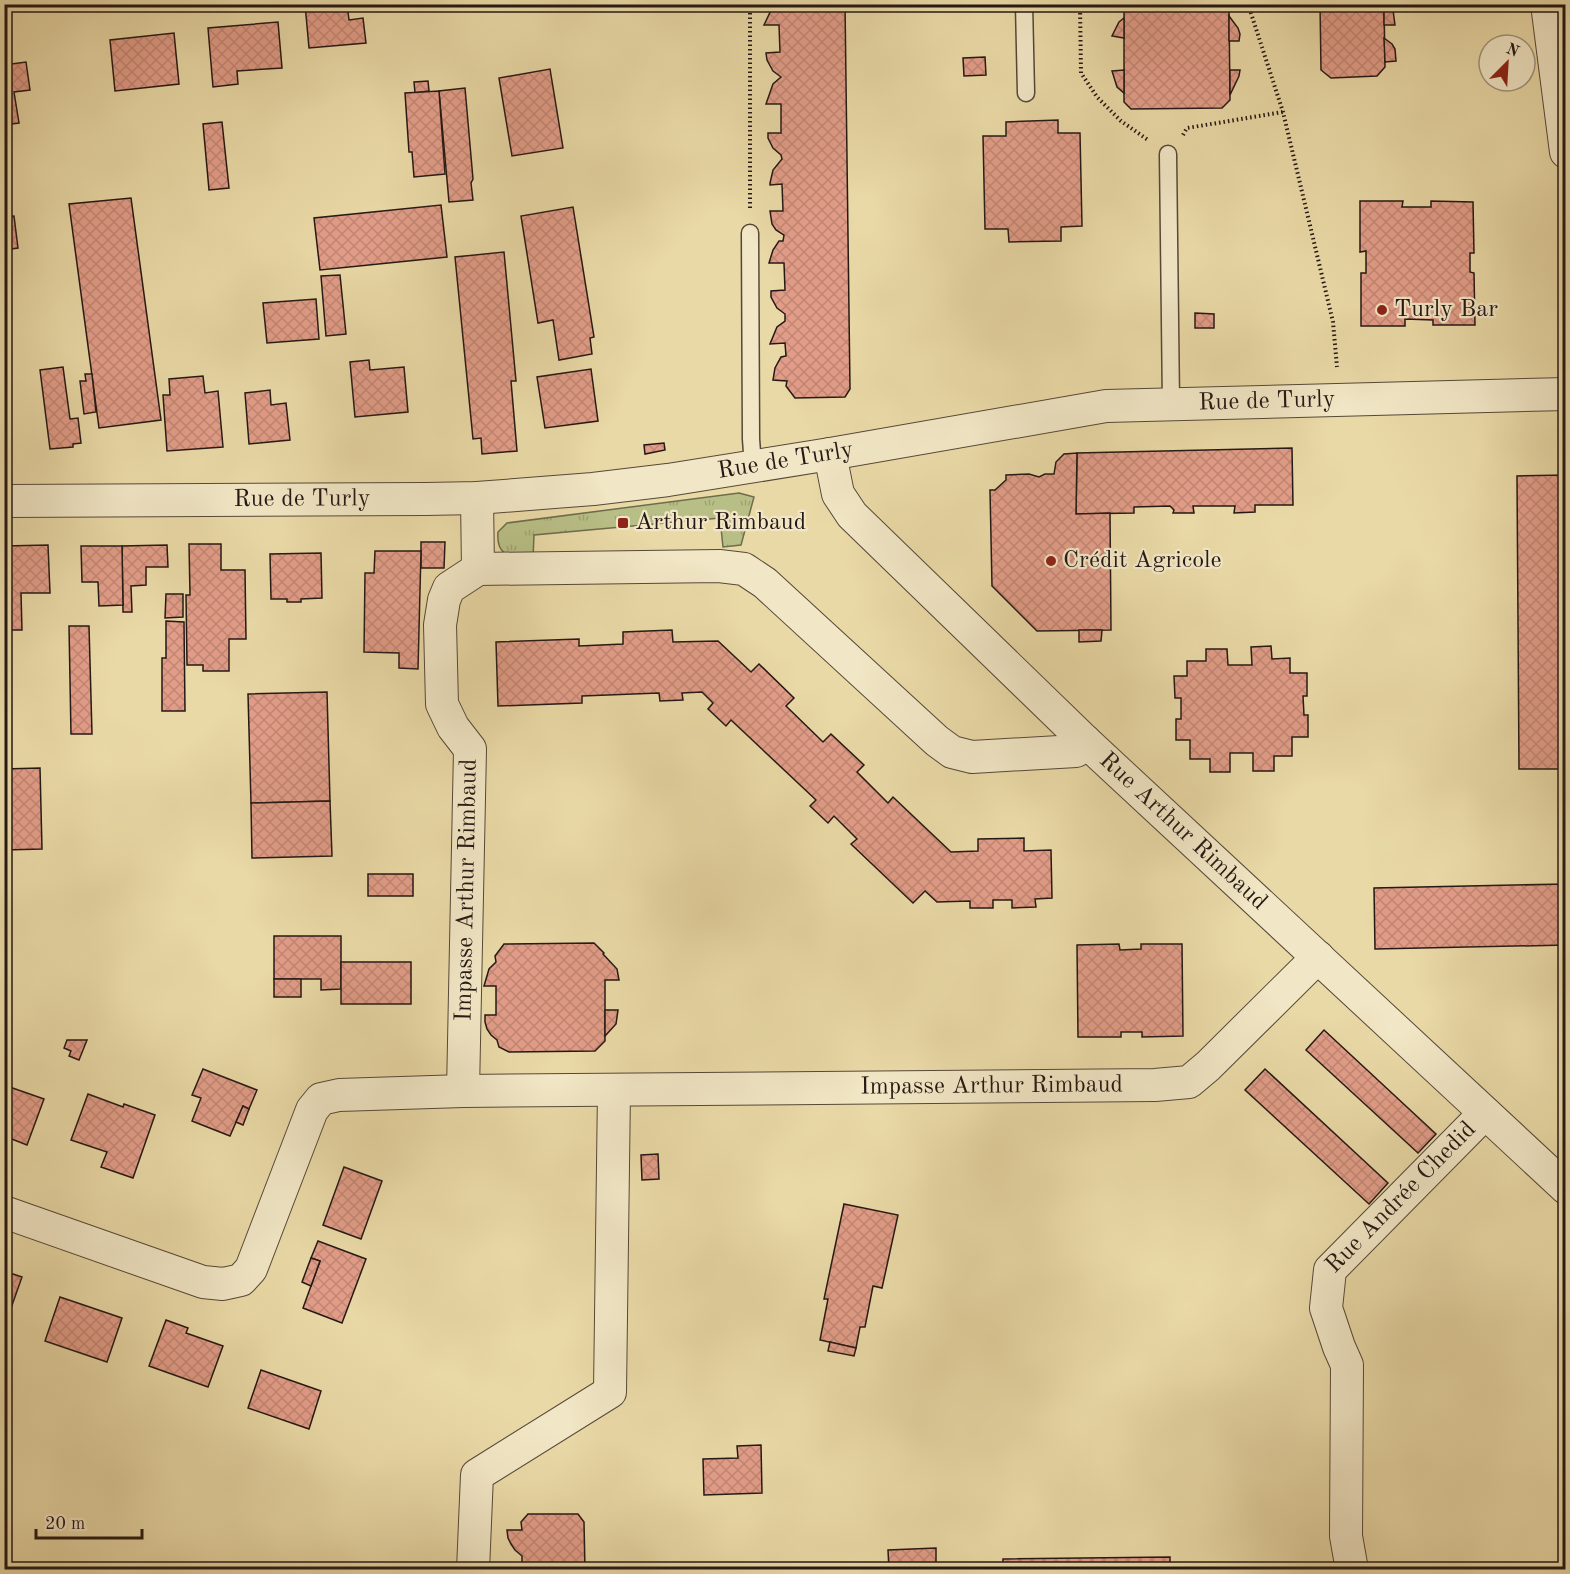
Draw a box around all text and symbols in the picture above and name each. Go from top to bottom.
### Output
north arrow [1477,33,1537,93]
text: N [1503,41,1522,61]
place label: Turly Bar [1394,298,1498,322]
marker: Turly Bar [1375,303,1389,317]
street label: Rue de Turly [1198,388,1336,416]
street label: Rue de Turly [716,438,856,484]
street label: Rue de Turly [233,487,371,512]
place label: Arthur Rimbaud [635,511,806,535]
marker: Arthur Rimbaud [616,516,630,530]
place label: Crédit Agricole [1063,549,1222,573]
marker: Crédit Agricole [1044,554,1058,568]
street label: Rue Arthur Rimbaud [1094,748,1271,915]
street label: Impasse Arthur Rimbaud [452,758,482,1022]
street label: Impasse Arthur Rimbaud [860,1073,1123,1100]
street label: Rue Andrée Chedid [1322,1117,1481,1278]
scale bar [36,1502,142,1540]
text: 20 m [45,1515,85,1533]

